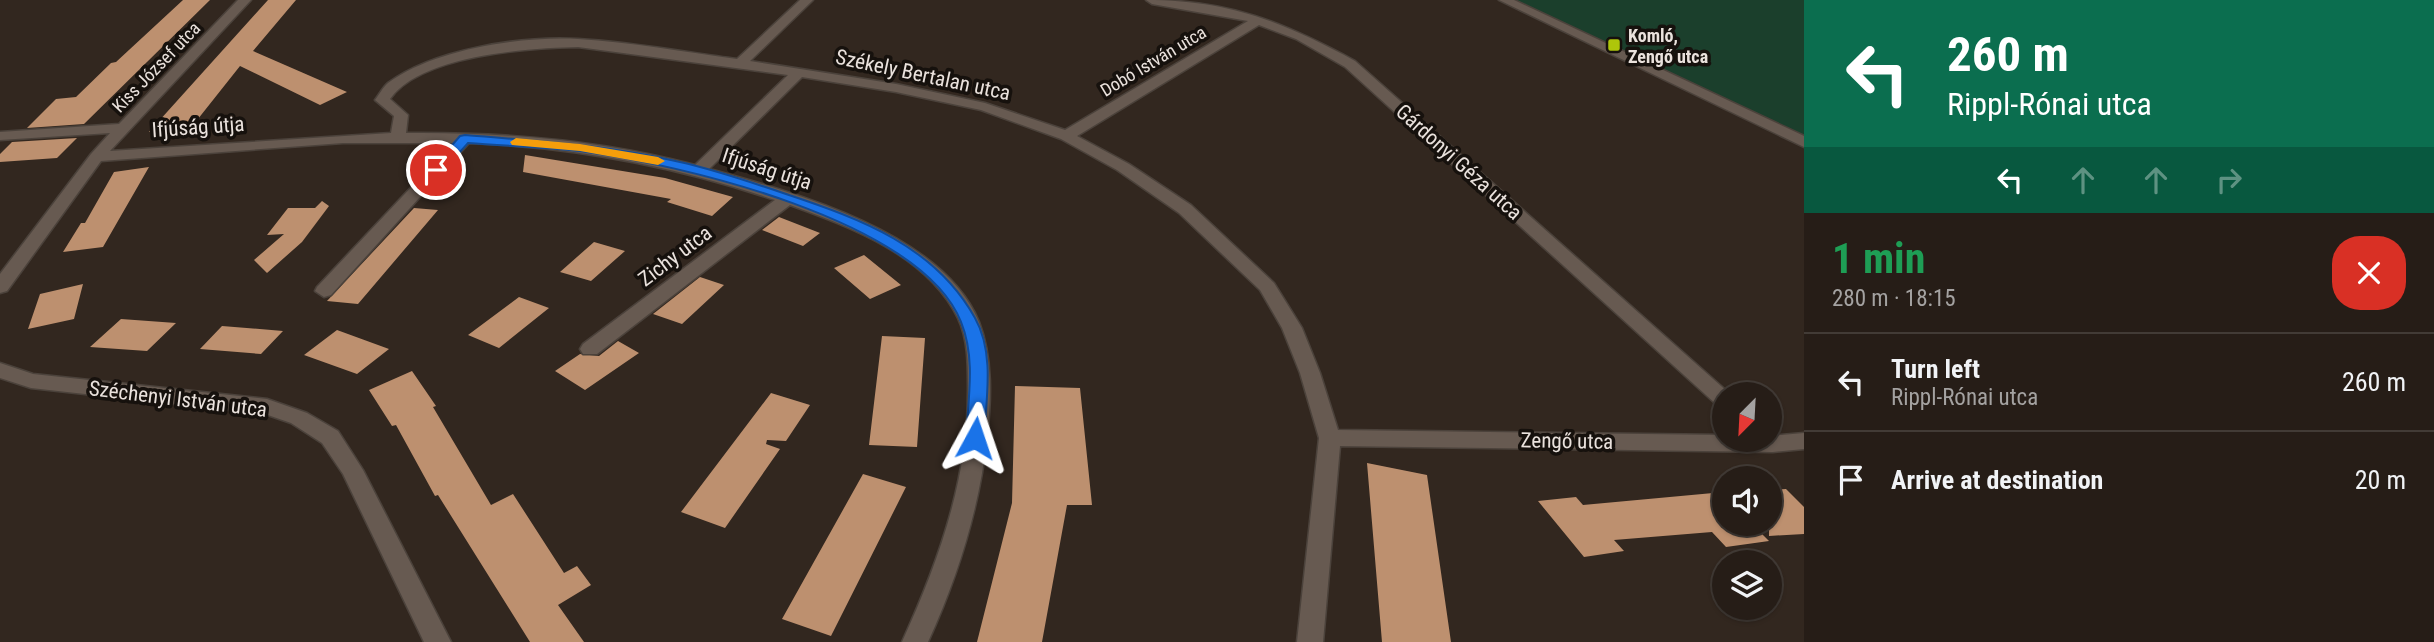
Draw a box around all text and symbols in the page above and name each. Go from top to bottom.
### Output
street label: Kiss József utca [108,17,204,117]
street label: Dobó István utca [1096,21,1210,101]
place label: Komló, Zengő utca [1628,25,1708,67]
text: 260 m [1947,26,2069,83]
icon: left [1832,28,1923,119]
marker: Komló, Zengő utca [1606,37,1622,53]
street label: Székely Bertalan utca [834,45,1012,105]
text: Rippl-Rónai utca [1947,85,2152,123]
street label: Gárdonyi Géza utca [1391,99,1527,225]
street label: Ifjúság útja [151,112,245,142]
pin [406,140,466,200]
street label: Ifjúság útja [719,143,815,195]
icon: arrive [417,151,455,189]
icon: left [1991,161,2029,199]
icon: ahead [2064,161,2102,199]
icon: ahead [2137,161,2175,199]
icon: right [2210,161,2248,199]
street label: Zichy utca [634,221,716,291]
text: 1 min [1832,234,1925,283]
button: close [2332,236,2406,310]
text: 280 m · 18:15 [1832,285,1956,312]
text: Turn left [1891,354,1980,384]
icon: left [1832,363,1870,401]
text: 260 m [2342,367,2406,397]
street label: Széchenyi István utca [88,376,268,422]
north arrow [1712,382,1782,452]
map controls [1712,382,1782,620]
text: Rippl-Rónai utca [1891,384,2038,411]
position arrow [938,401,1012,475]
street label: Zengő utca [1520,428,1614,454]
icon: arrive [1832,461,1870,499]
text: Arrive at destination [1891,465,2103,495]
text: 20 m [2355,465,2406,495]
button: sound [1712,466,1782,536]
button: layers [1712,550,1782,620]

